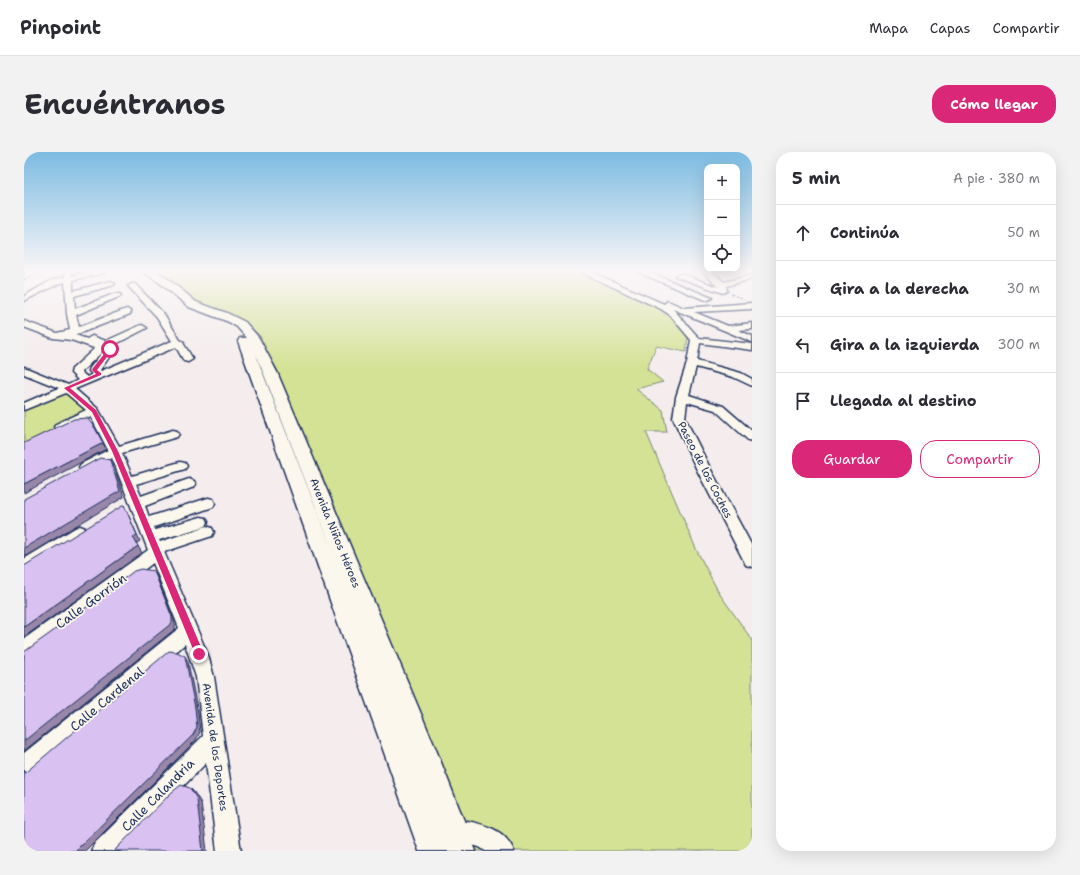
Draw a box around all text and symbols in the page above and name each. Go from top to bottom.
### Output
text: Pinpoint [20,15,101,40]
text: Mapa [869,19,908,37]
text: Capas [930,19,971,37]
text: Compartir [993,19,1060,37]
text: Encuéntranos [24,85,226,123]
button: Cómo llegar [932,85,1056,123]
map controls [704,164,740,272]
button: + [704,164,740,200]
text: 5 min [792,167,840,189]
text: A pie · 380 m [953,170,1040,187]
button: − [704,200,740,236]
icon: ahead [792,222,814,244]
text: Continúa [830,223,899,243]
text: 50 m [1007,224,1040,241]
button: locate [704,236,740,272]
icon: right [792,278,814,300]
text: Gira a la derecha [830,279,969,299]
text: 30 m [1006,280,1040,297]
icon: left [792,334,814,356]
text: Gira a la izquierda [830,335,979,355]
text: 300 m [997,336,1040,353]
route start [101,340,119,358]
icon: arrive [792,390,814,412]
text: Llegada al destino [830,391,977,411]
street label: Paseo de los Coches [674,419,736,521]
button: Guardar [792,440,912,478]
button: Compartir [920,440,1040,478]
street label: Avenida Niños Héroes [306,476,364,590]
street label: Calle Gorrión [52,570,130,632]
route end [190,645,208,663]
street label: Calle Cardenal [66,663,148,735]
street label: Avenida de los Deportes [199,682,231,812]
street label: Calle Calandria [118,755,198,835]

